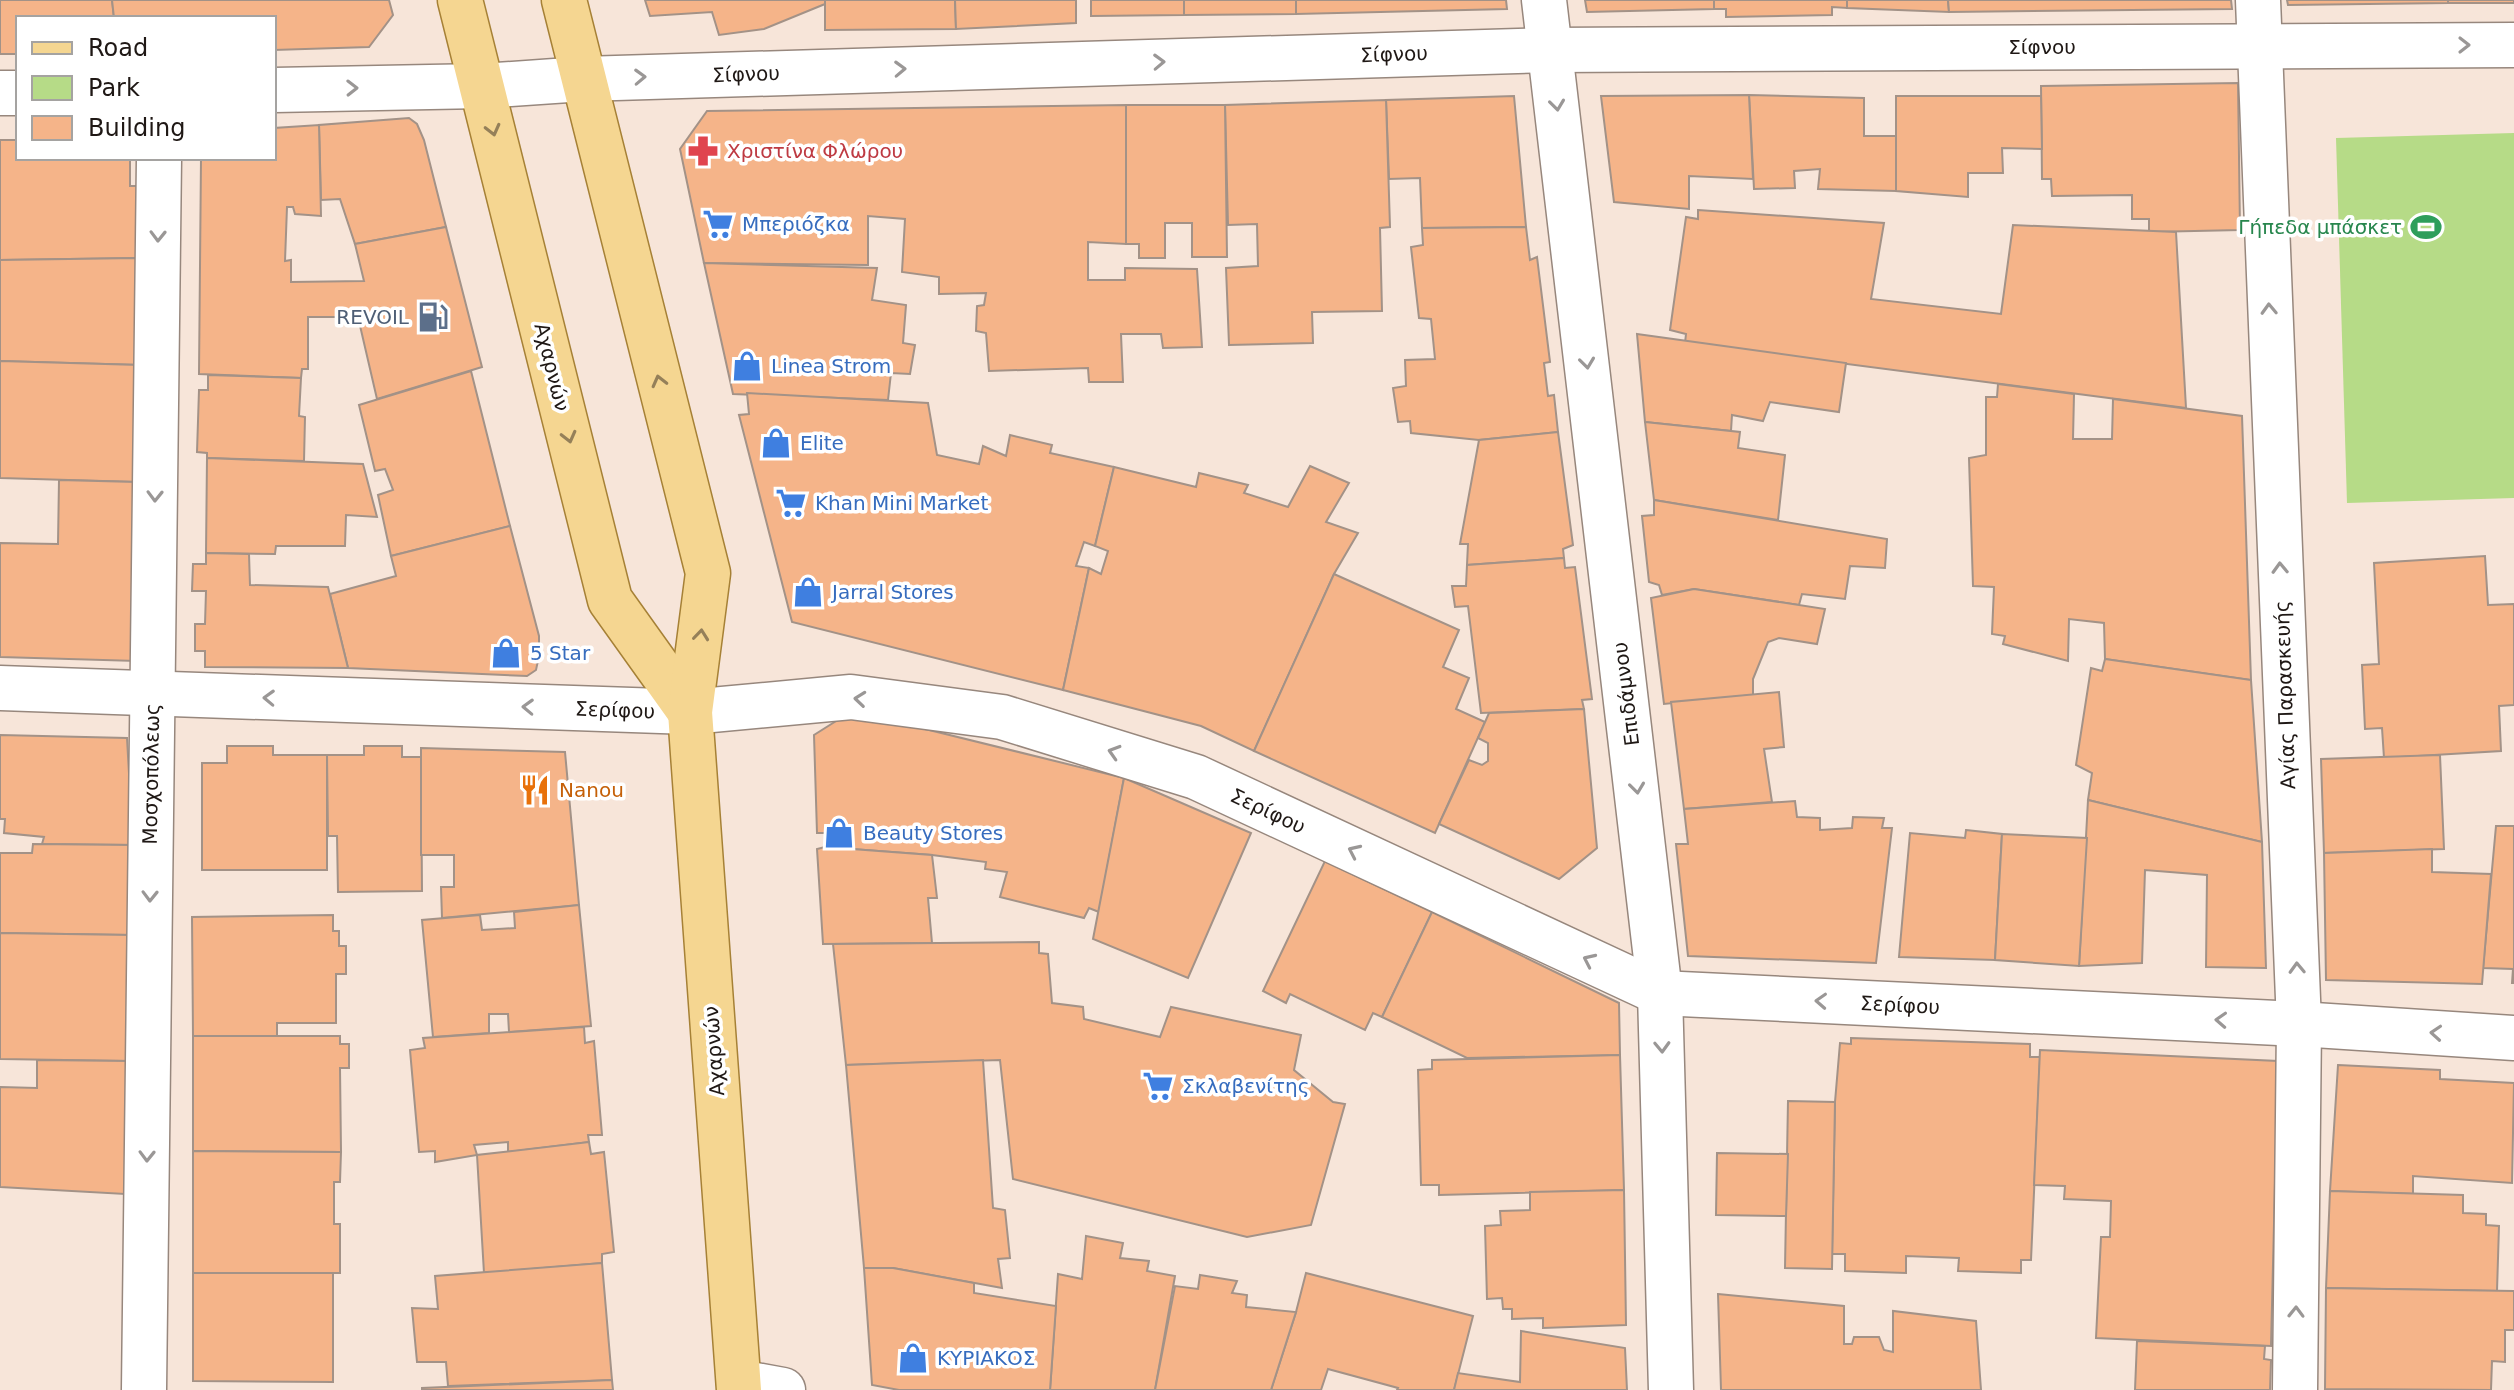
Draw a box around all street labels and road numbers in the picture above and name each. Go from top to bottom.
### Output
street label: Σίφνου [2008,35,2076,59]
street label: Σίφνου [1360,41,1428,67]
street label: Σίφνου [712,61,780,87]
street label: Αχαρνών [529,320,575,414]
street label: Αγίας Παρασκευής [2270,600,2300,790]
street label: Επιδάμνου [1608,641,1644,747]
street label: Σερίφου [575,697,655,723]
street label: Μοσχοπόλεως [138,703,164,845]
street label: Σερίφου [1227,783,1309,839]
street label: Σερίφου [1859,991,1941,1019]
street label: Αχαρνών [699,1005,729,1097]

